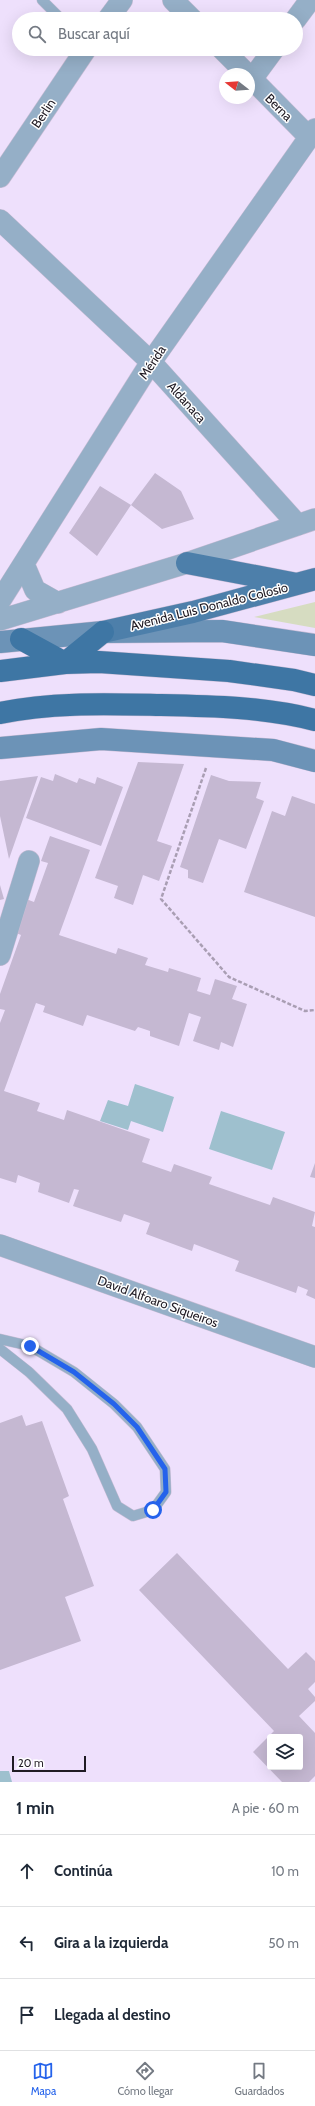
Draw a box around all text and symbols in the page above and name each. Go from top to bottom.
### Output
search box [12,12,303,56]
icon: search [26,23,48,45]
text: Buscar aquí [58,25,130,43]
north arrow [219,68,255,104]
street label: Berna [262,90,297,125]
street label: Berlin [28,95,58,131]
street label: Mérida [135,341,170,382]
street label: Aldanaca [164,378,210,427]
street label: Avenida Luis Donaldo Colosio [129,579,289,633]
street label: David Alfoaro Siqueiros [95,1272,221,1331]
route end [21,1337,39,1355]
route start [144,1501,162,1519]
map controls [267,1734,303,1770]
button: layers [267,1734,303,1770]
scale bar [12,1754,86,1773]
text: 20 m [18,1756,44,1770]
text: 1 min [16,1798,54,1818]
text: A pie · 60 m [232,1800,299,1816]
icon: ahead [16,1860,38,1882]
text: Continúa [54,1862,112,1880]
text: 10 m [271,1863,299,1879]
icon: left [16,1932,38,1954]
text: Gira a la izquierda [54,1934,168,1952]
text: 50 m [269,1935,299,1951]
icon: arrive [16,2004,38,2026]
text: Llegada al destino [54,2006,170,2024]
tab: Mapa [31,2060,56,2098]
tab: Cómo llegar [117,2060,173,2098]
tab: Guardados [235,2060,284,2098]

